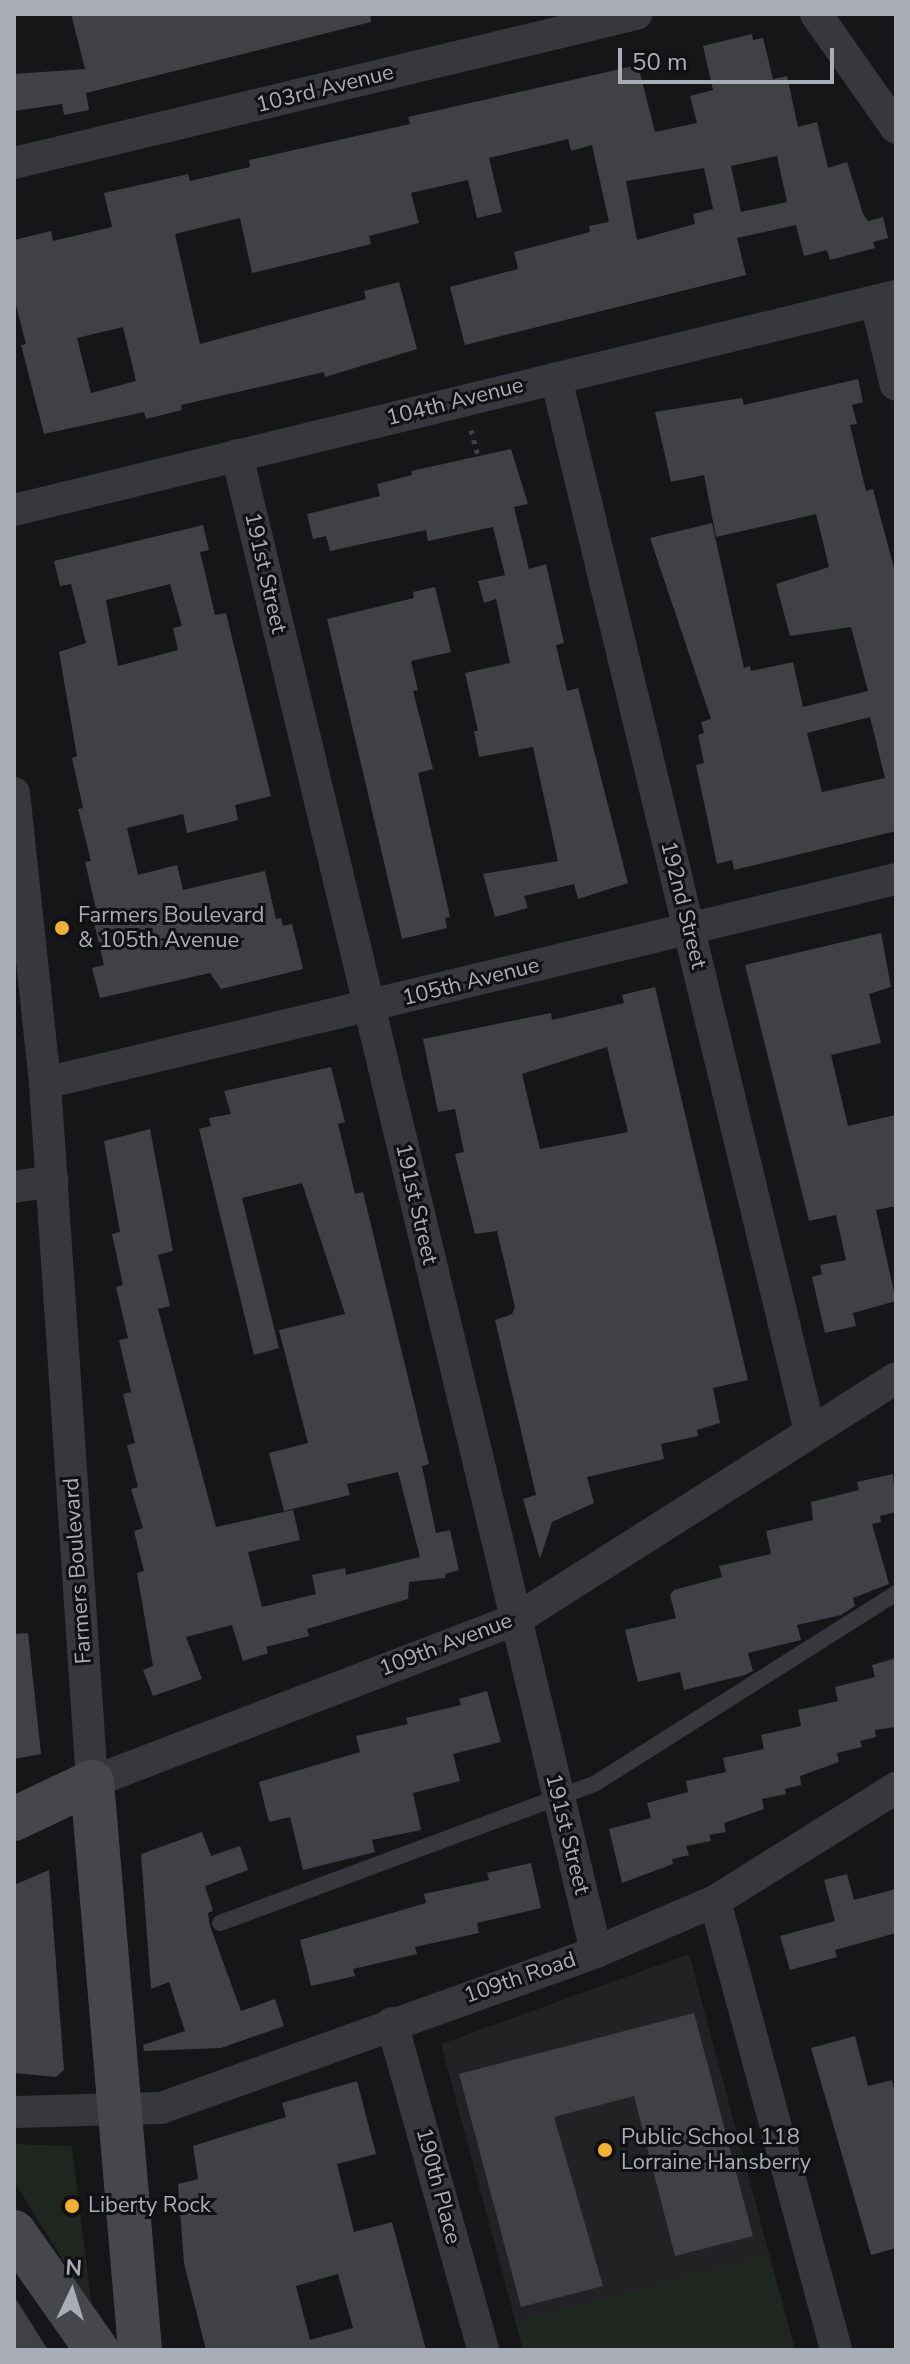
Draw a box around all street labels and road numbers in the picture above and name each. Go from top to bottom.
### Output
street label: 103rd Avenue [254,59,396,119]
street label: 104th Avenue [384,372,526,432]
street label: 191st Street [238,510,292,636]
street label: 192nd Street [654,838,712,972]
street label: 105th Avenue [400,952,542,1012]
street label: 191st Street [389,1141,443,1267]
street label: Farmers Boulevard [58,1477,98,1665]
street label: 109th Avenue [376,1608,516,1682]
street label: 191st Street [539,1771,595,1897]
street label: 109th Road [461,1947,579,2009]
street label: 190th Place [410,2125,466,2247]

